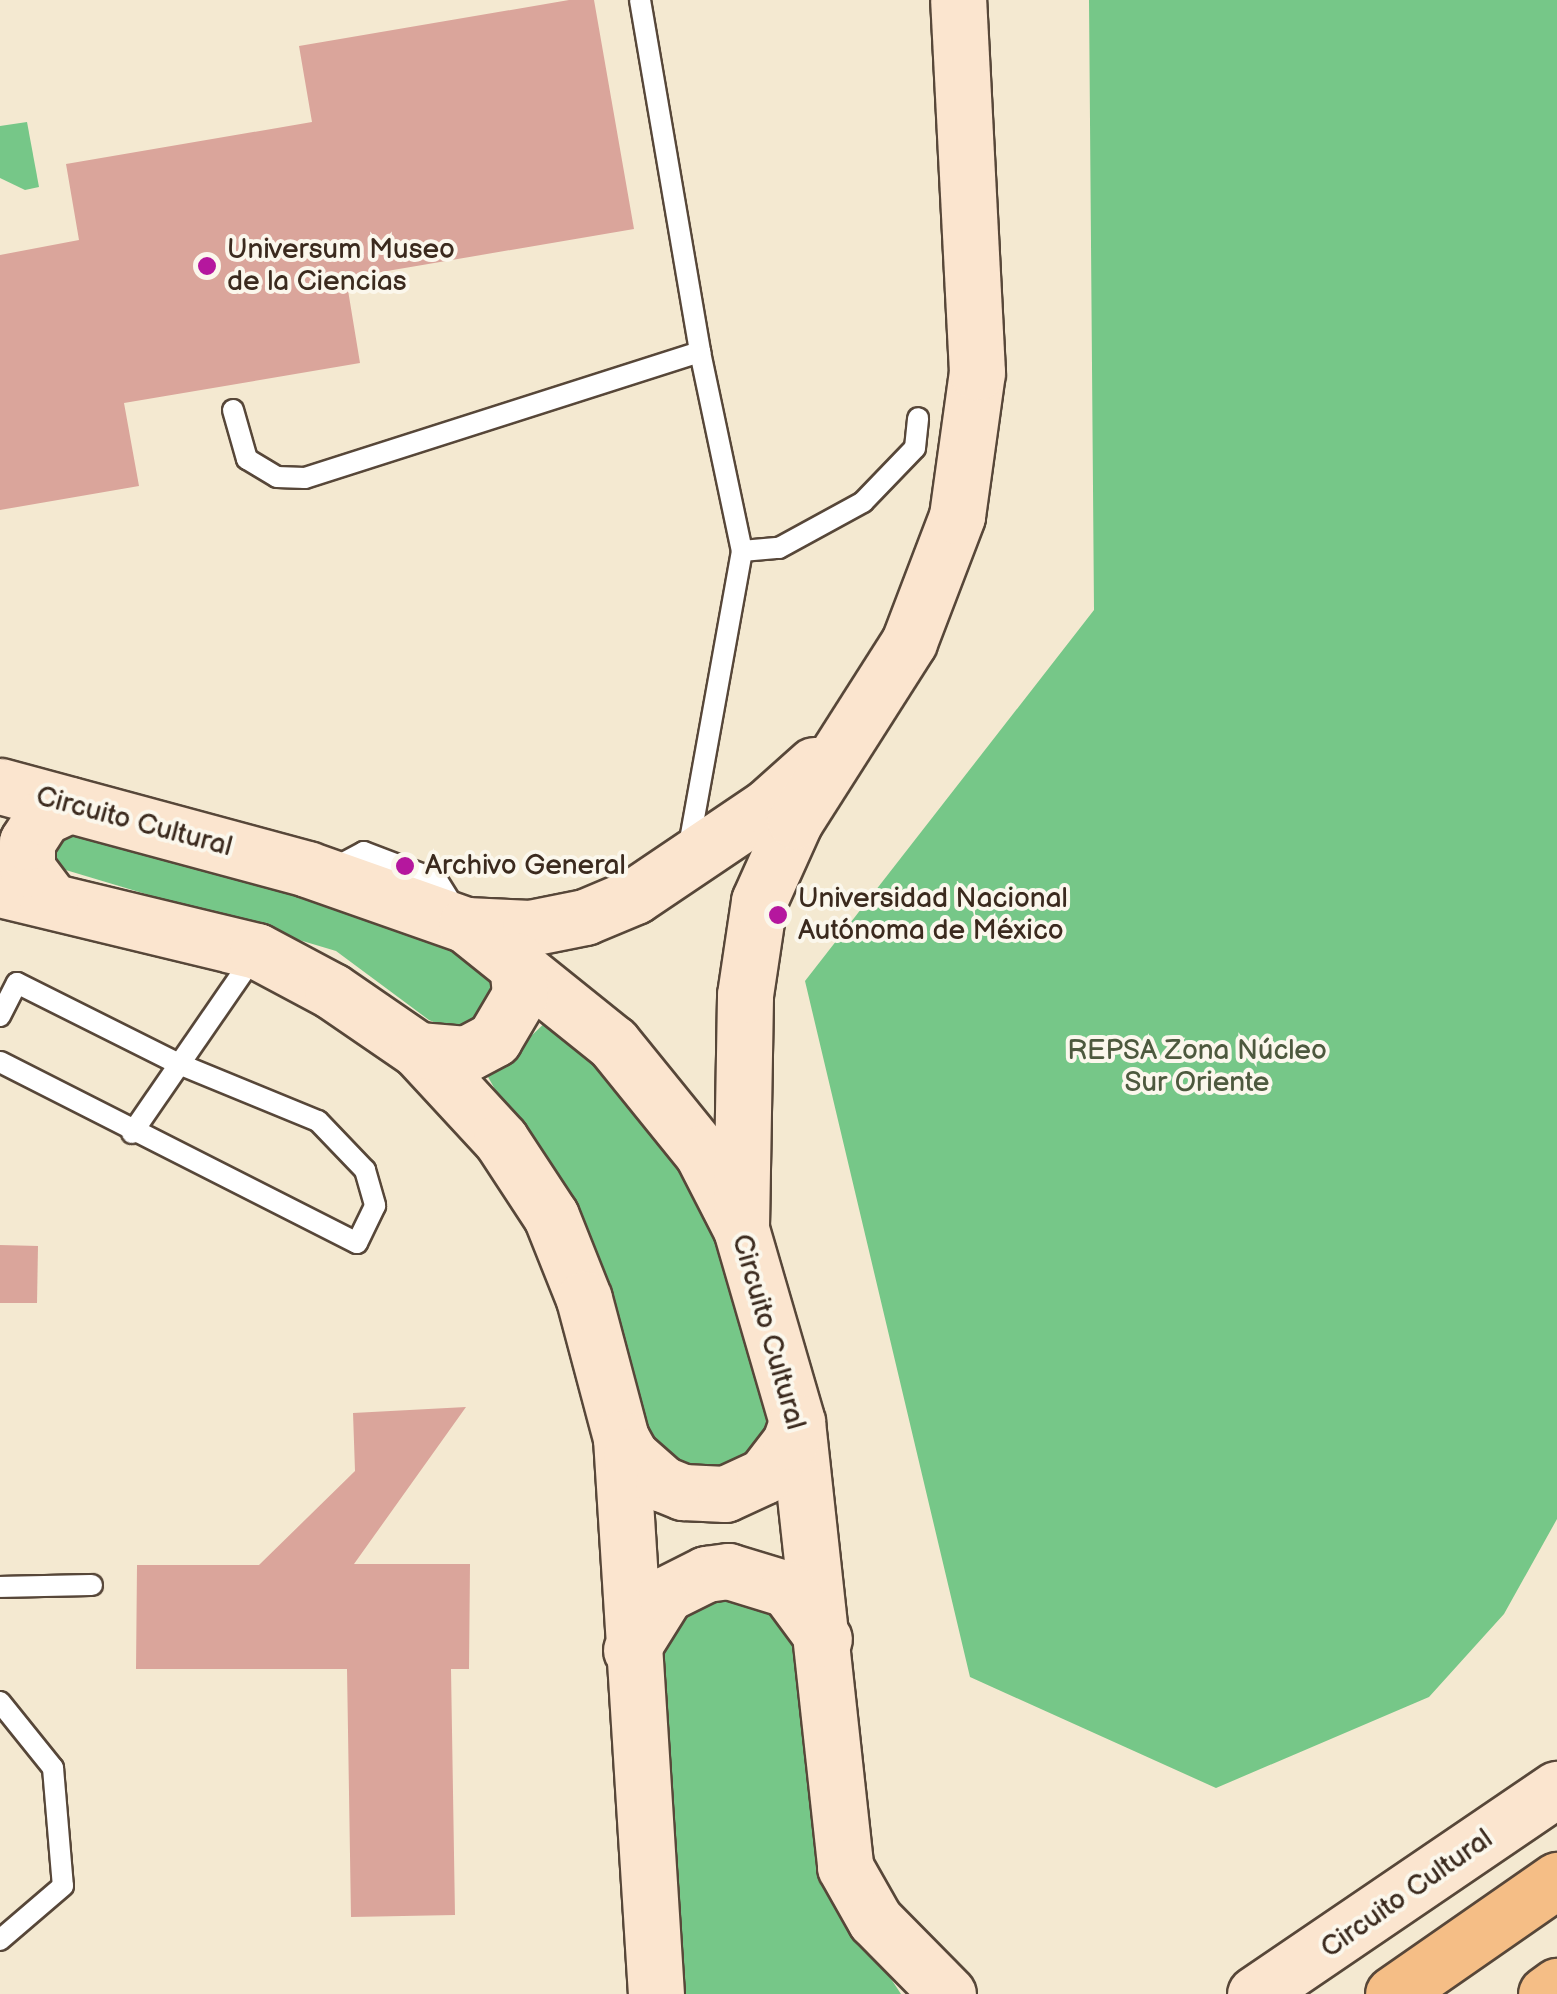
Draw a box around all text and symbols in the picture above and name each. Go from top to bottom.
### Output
place label: Universum Museo de la Ciencias [227,233,455,299]
marker: Universum Museo de la Ciencias [196,255,218,277]
street label: Circuito Cultural [32,780,236,864]
place label: Archivo General [425,849,626,883]
marker: Archivo General [394,855,416,877]
place label: Universidad Nacional Autónoma de México [798,882,1068,948]
marker: Universidad Nacional Autónoma de México [767,904,789,926]
park label: REPSA Zona Núcleo Sur Oriente [1067,1034,1327,1100]
street label: Circuito Cultural [724,1230,812,1434]
street label: Circuito Cultural [1315,1822,1499,1966]

